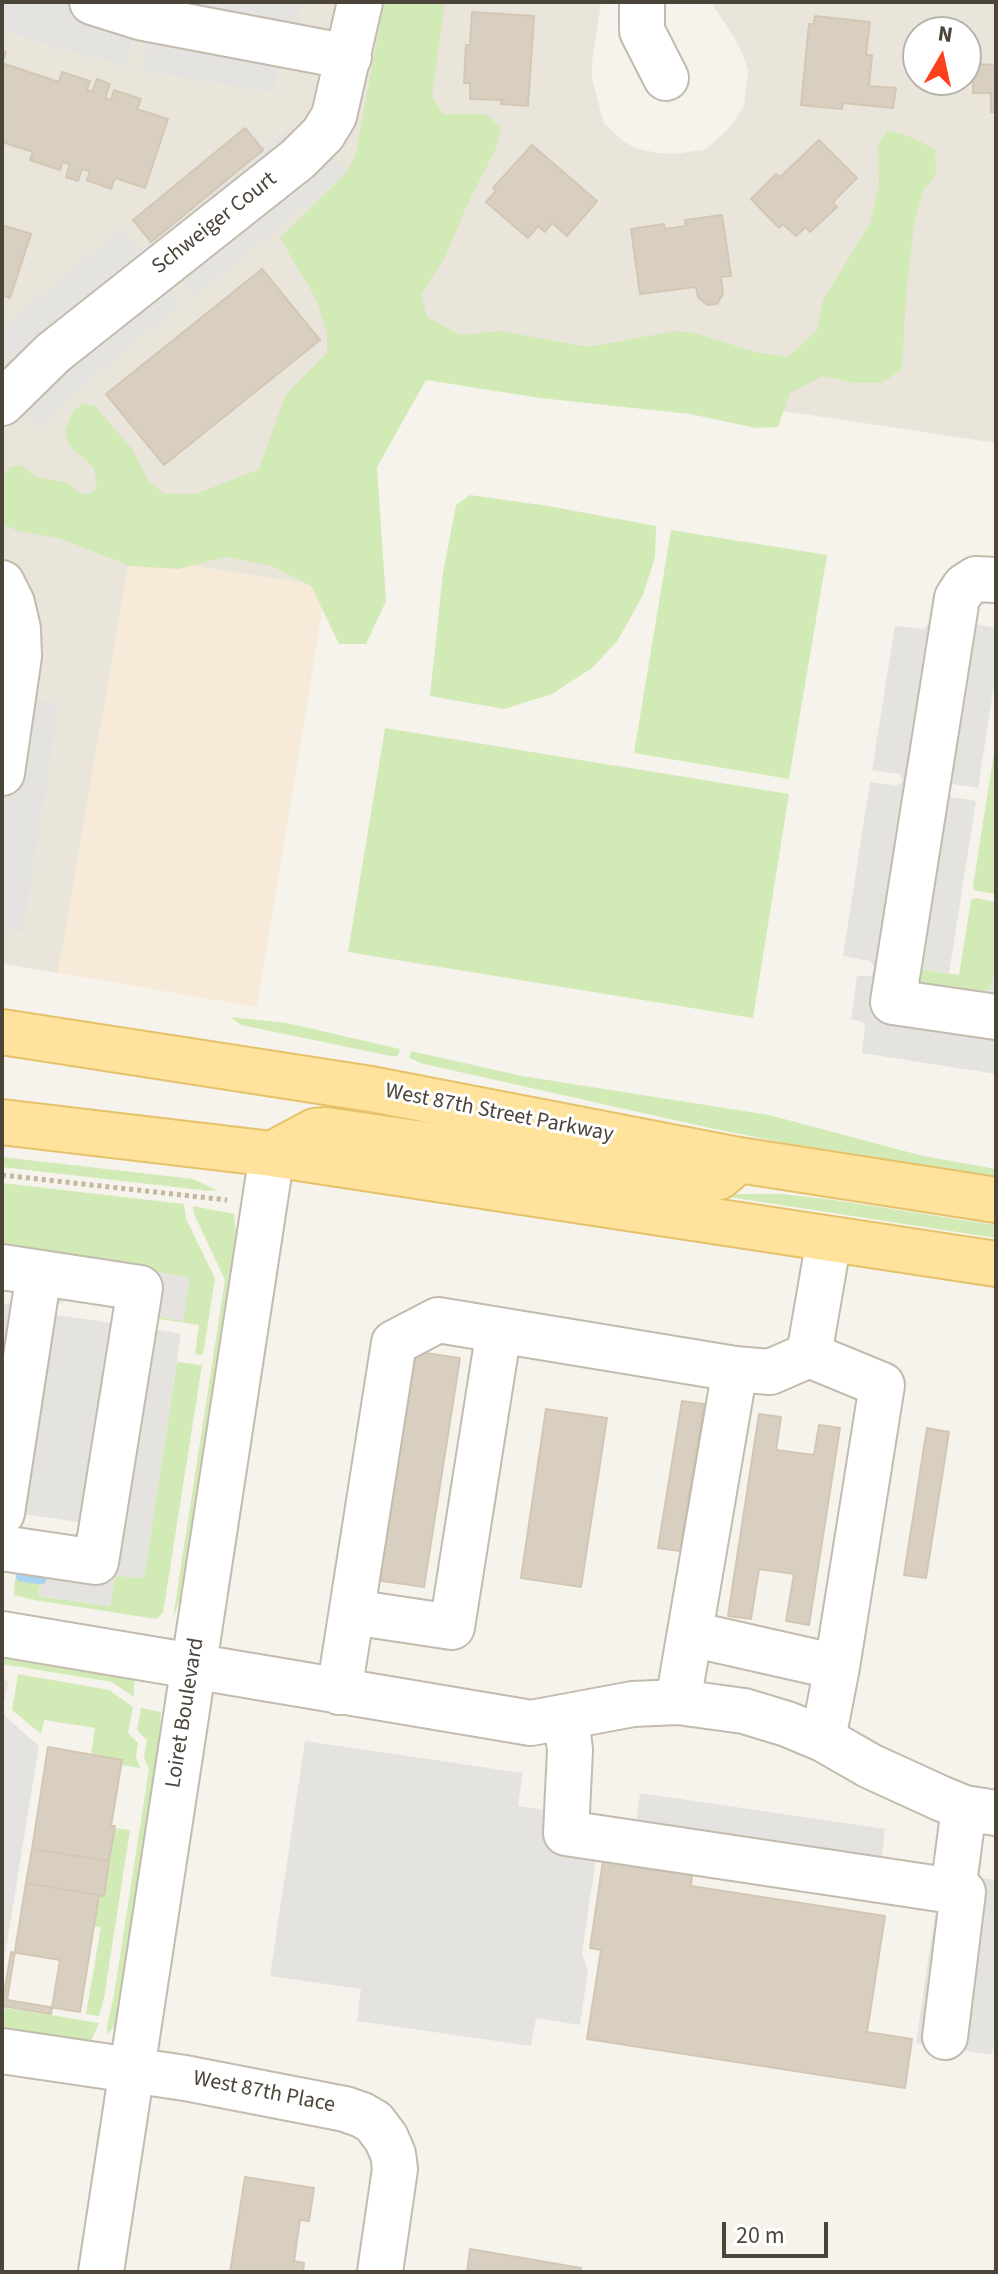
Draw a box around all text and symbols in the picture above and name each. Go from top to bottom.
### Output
north arrow [902,16,982,96]
text: N [936,17,955,51]
street label: Schweiger Court [147,167,283,281]
street label: West 87th Street Parkway [383,1079,615,1149]
street label: Loiret Boulevard [161,1636,211,1790]
street label: West 87th Place [191,2066,337,2120]
scale bar [726,2206,832,2256]
text: 20 m [736,2218,785,2253]

